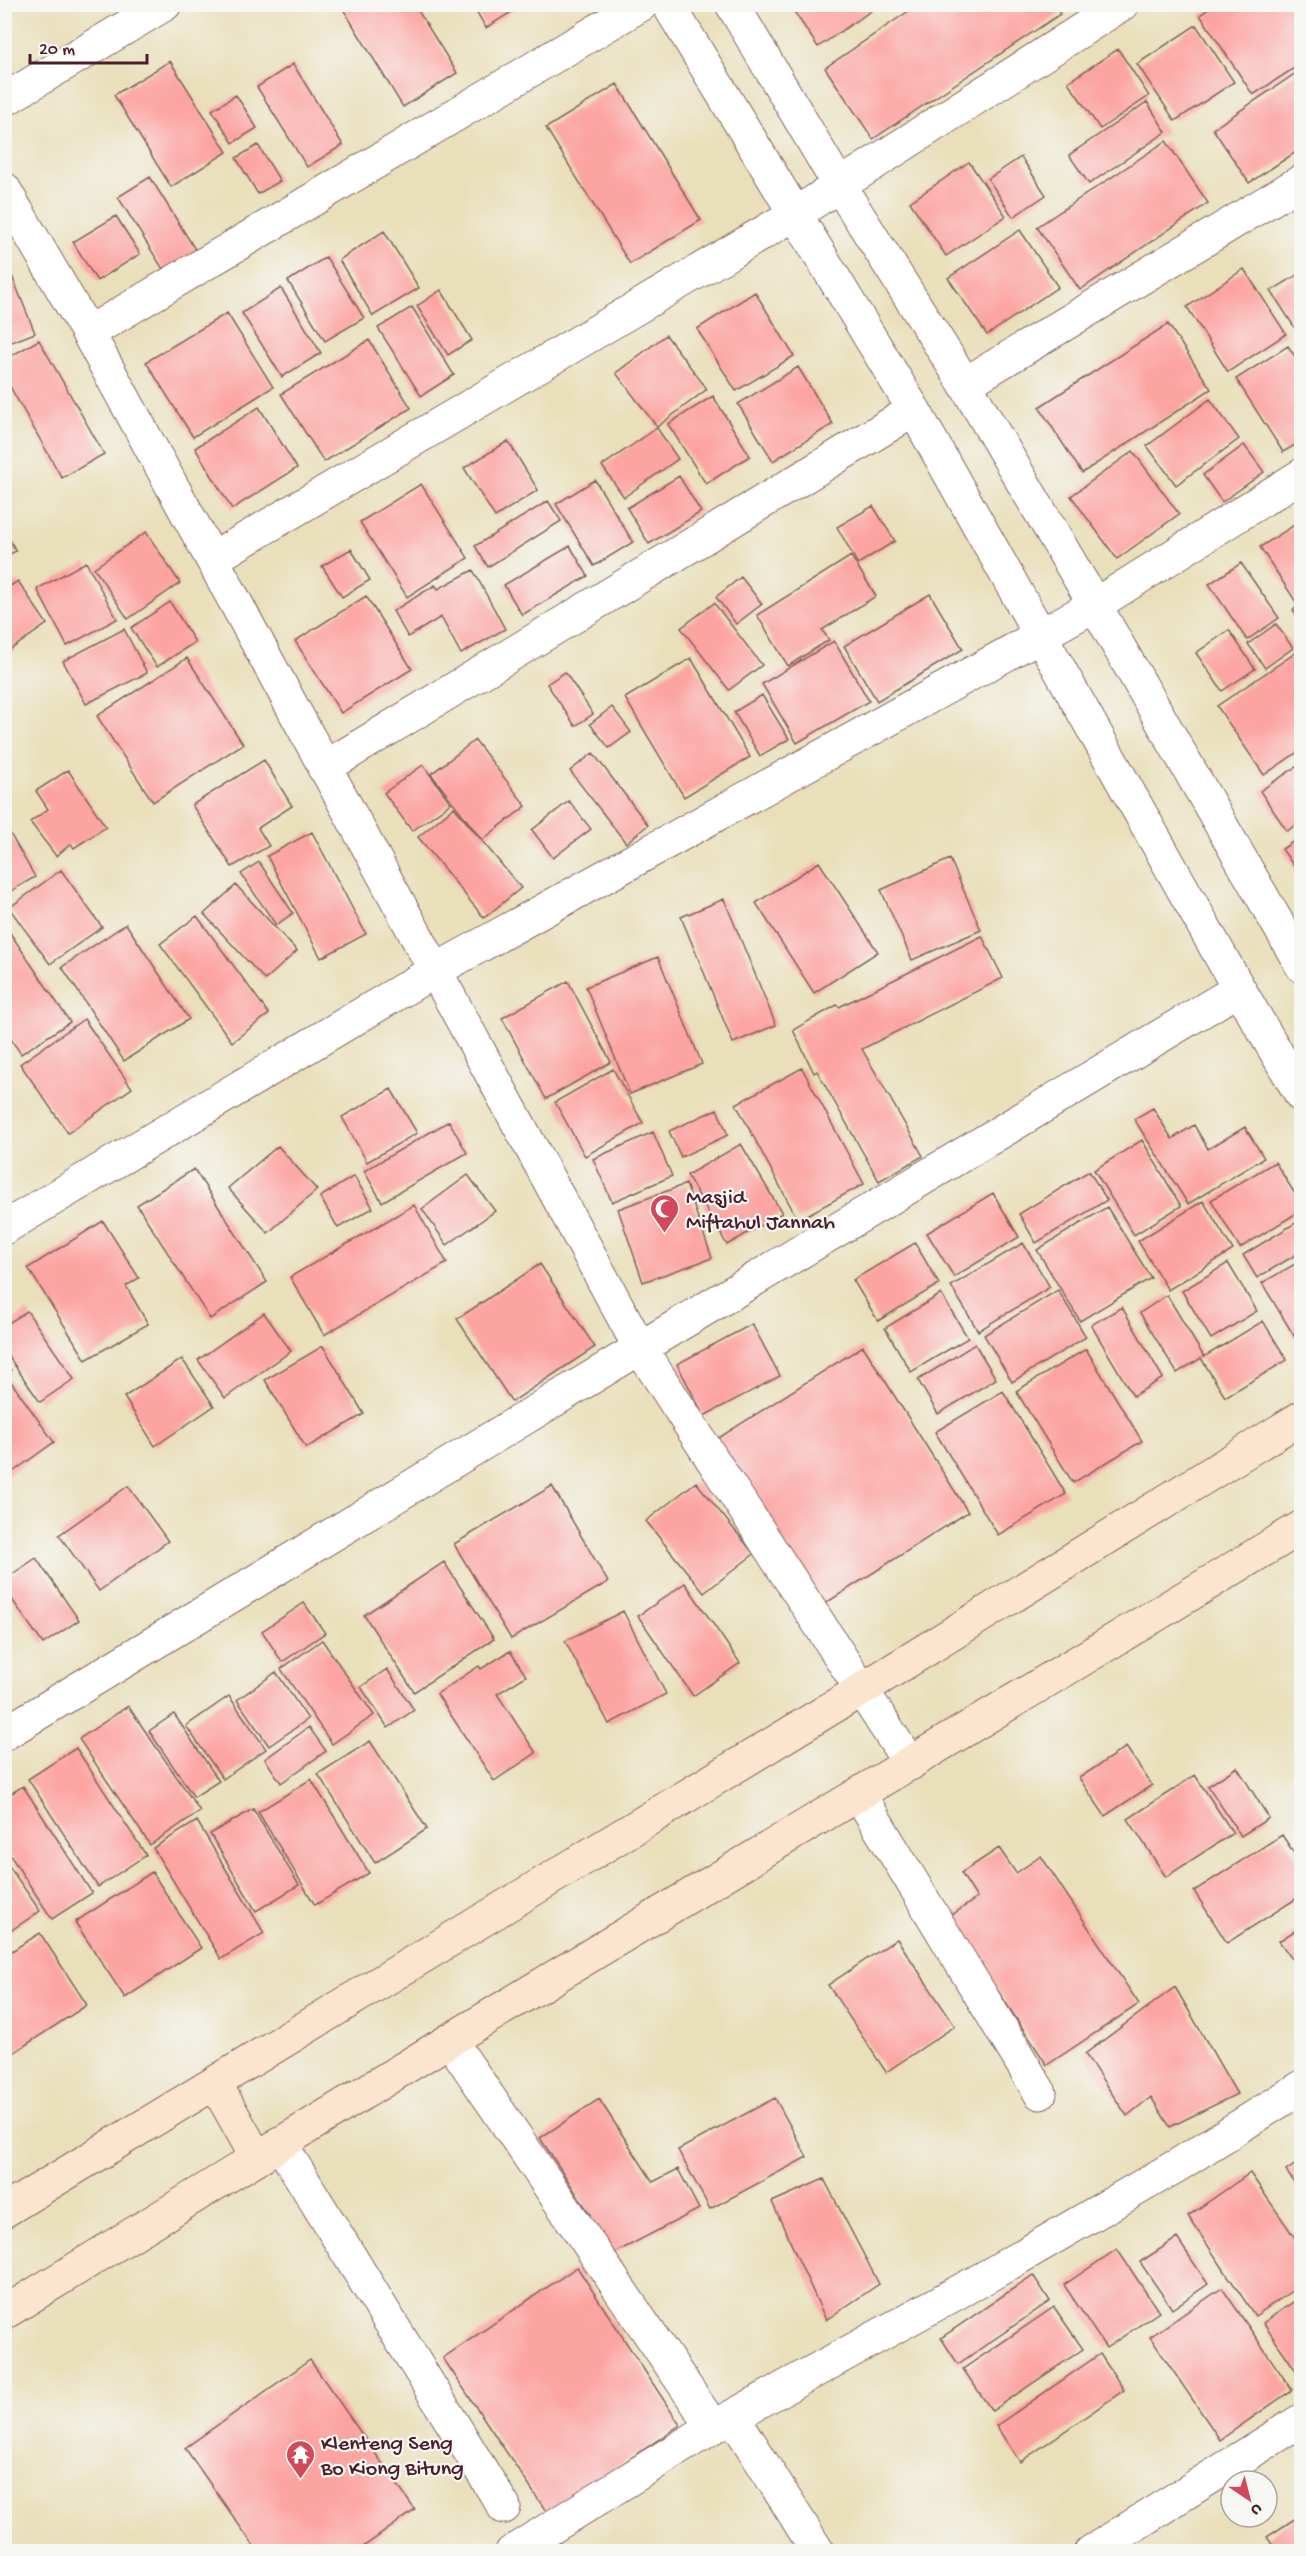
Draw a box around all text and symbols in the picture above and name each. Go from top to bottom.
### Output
scale bar [30,27,147,65]
text: 20 m [39,40,75,61]
place label: Masjid Miftahul Jannah [686,1186,835,1237]
mosque icon: Masjid Miftahul Jannah [649,1192,681,1234]
place label: Klenteng Seng Bo Kiong Bitung [320,2432,464,2483]
temple icon: Klenteng Seng Bo Kiong Bitung [284,2438,316,2480]
north arrow [1219,2469,1279,2529]
text: U [1246,2498,1265,2519]

